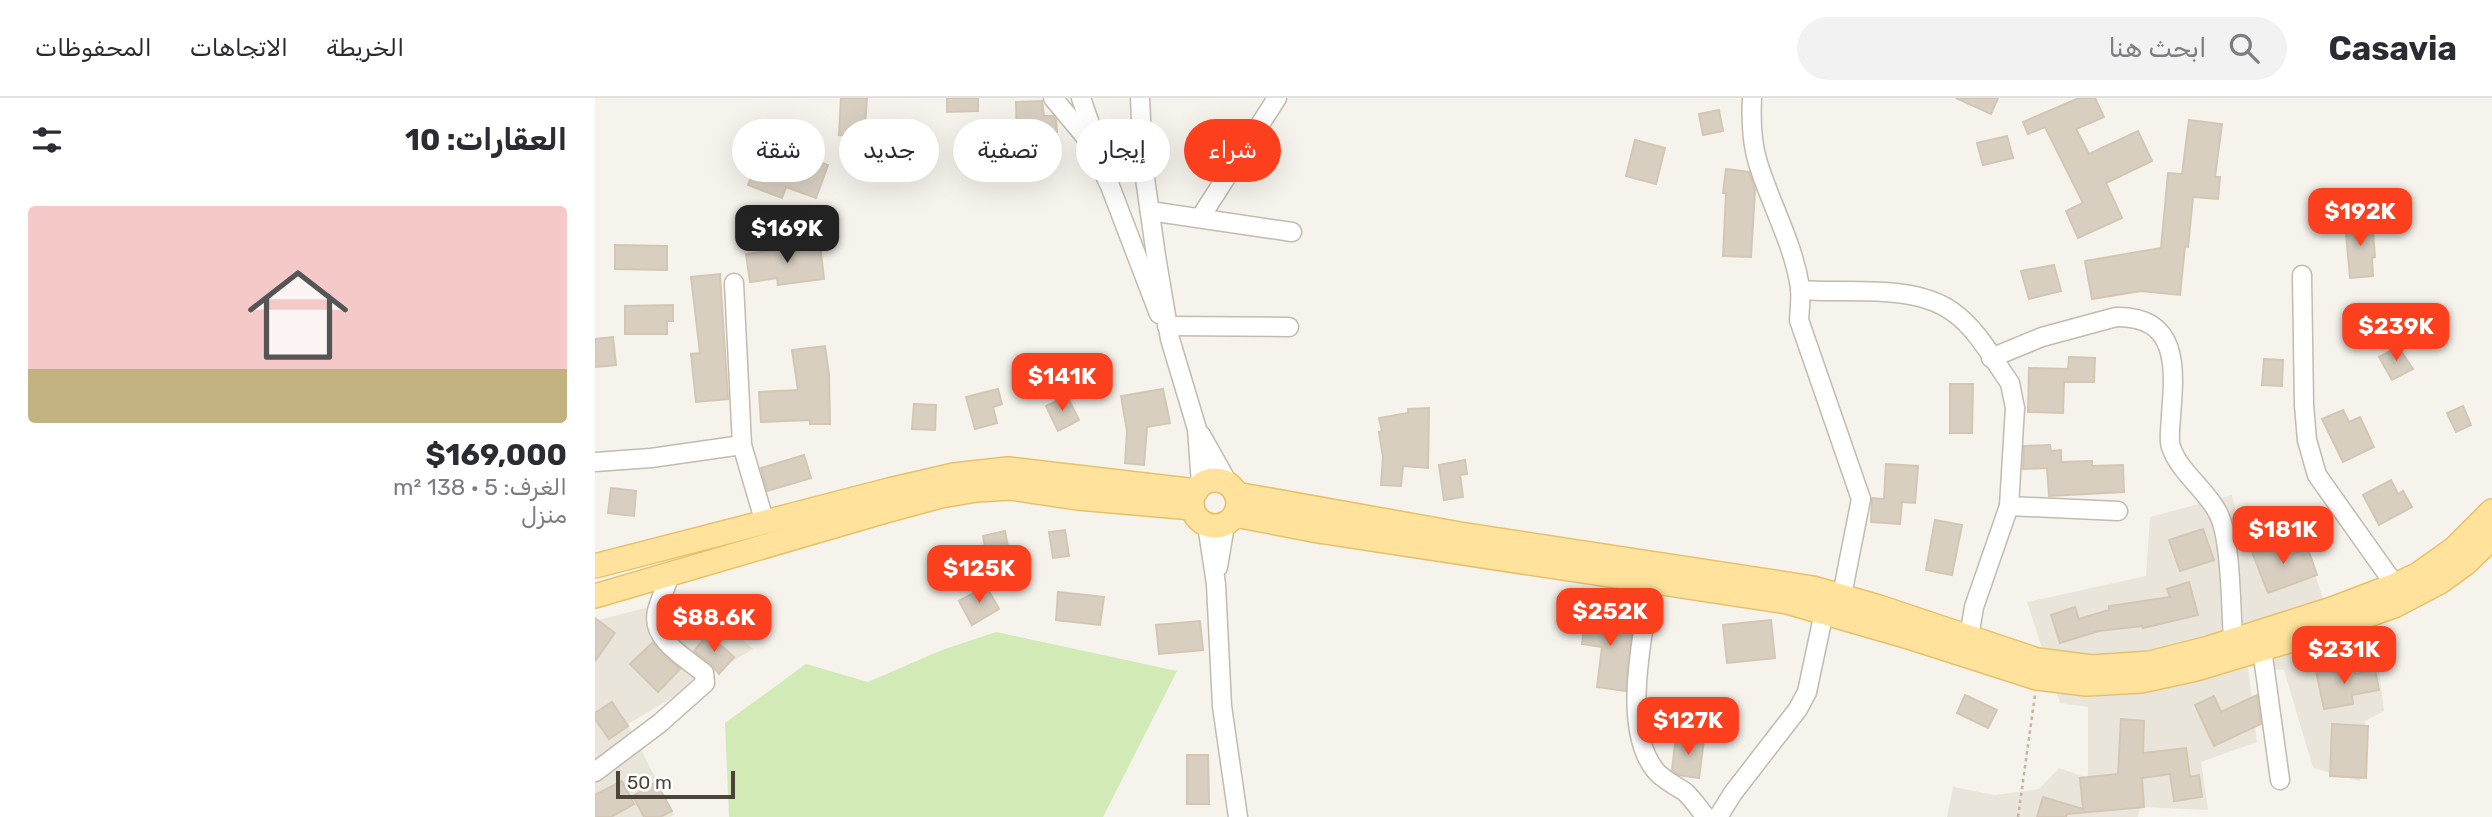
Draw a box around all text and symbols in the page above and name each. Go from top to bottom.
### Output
search box [1797,17,2287,80]
icon: search [2225,29,2263,67]
text: Casavia [2329,29,2457,68]
text: ابحث هنا [2108,33,2207,64]
text: المحفوظات [35,34,152,62]
text: الاتجاهات [190,34,288,62]
text: الخريطة [326,34,404,62]
chip: شقة [732,119,825,182]
chip: جديد [839,119,939,182]
chip: تصفية [953,119,1062,182]
chip: إيجار [1076,119,1170,182]
chip: شراء [1184,119,1281,182]
icon: filters [28,121,66,159]
text: العقارات: 10 [405,122,567,158]
pin: $192K [2311,188,2409,248]
text: $192K [2324,197,2396,225]
pin: $169K [738,206,836,265]
text: $169K [751,214,823,242]
icon: home [235,252,361,378]
pin: $239K [2347,303,2445,363]
text: $239K [2358,312,2434,340]
pin: $141K [1013,354,1111,413]
text: $141K [1028,362,1096,390]
text: $169,000 [426,437,567,473]
text: الغرف: 5 · 138 m² [393,473,567,501]
text: منزل [521,501,567,529]
pin: $181K [2234,506,2332,566]
text: $181K [2248,515,2318,543]
pin: $125K [930,546,1028,605]
text: $125K [943,554,1015,582]
pin: $252K [1561,588,1659,648]
pin: $88.6K [657,594,771,654]
text: $252K [1572,597,1648,625]
text: $88.6K [672,603,756,631]
pin: $231K [2295,626,2393,686]
text: $231K [2308,635,2380,663]
pin: $127K [1639,698,1737,757]
text: $127K [1653,706,1723,734]
scale bar [616,768,735,800]
text: 50 m [627,771,672,794]

